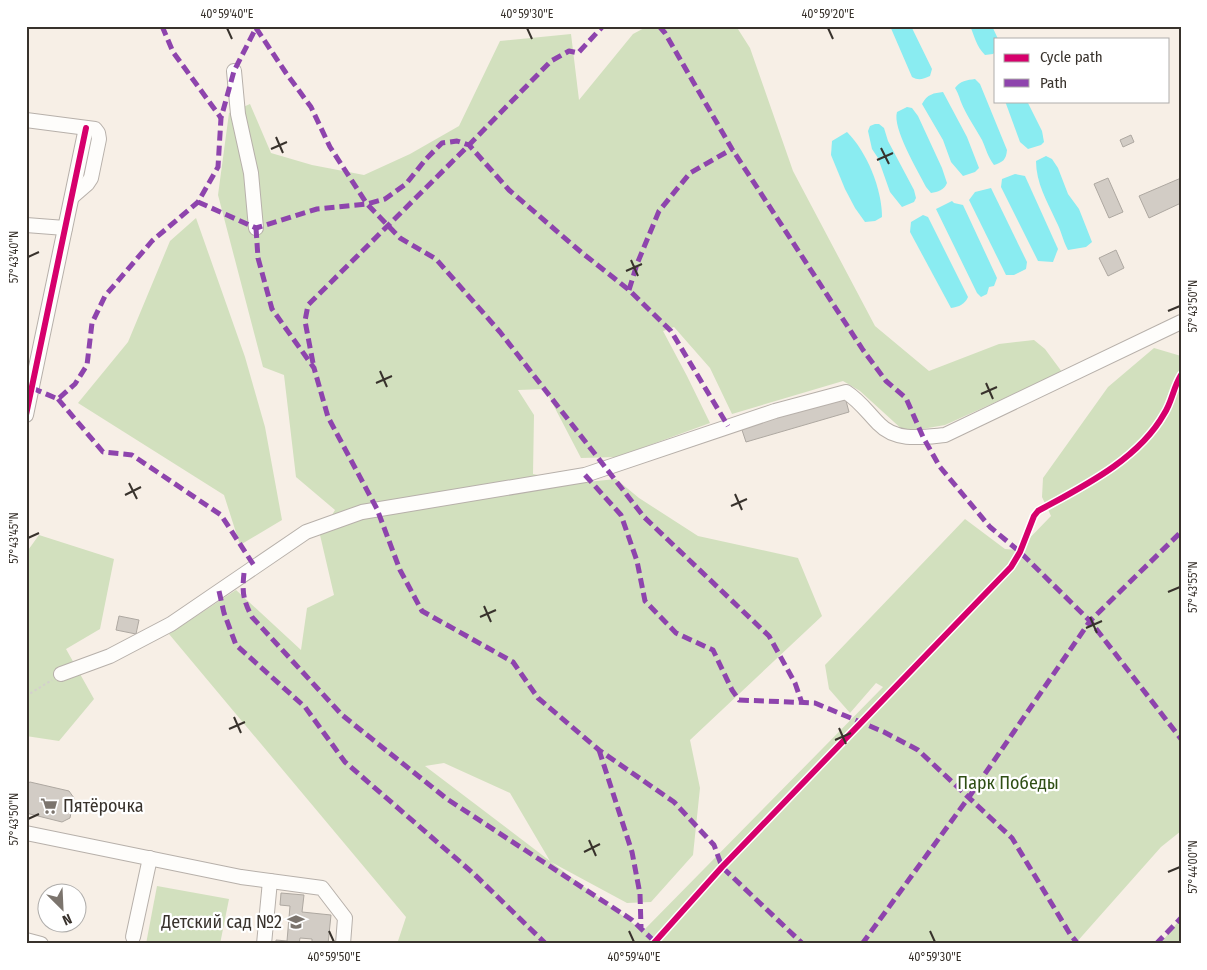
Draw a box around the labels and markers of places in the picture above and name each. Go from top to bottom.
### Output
place label: Пятёрочка [63,795,144,817]
supermarket icon: Пятёрочка [39,796,59,816]
place label: Детский сад №2 [160,911,282,933]
school or university icon: Детский сад №2 [286,912,306,932]

